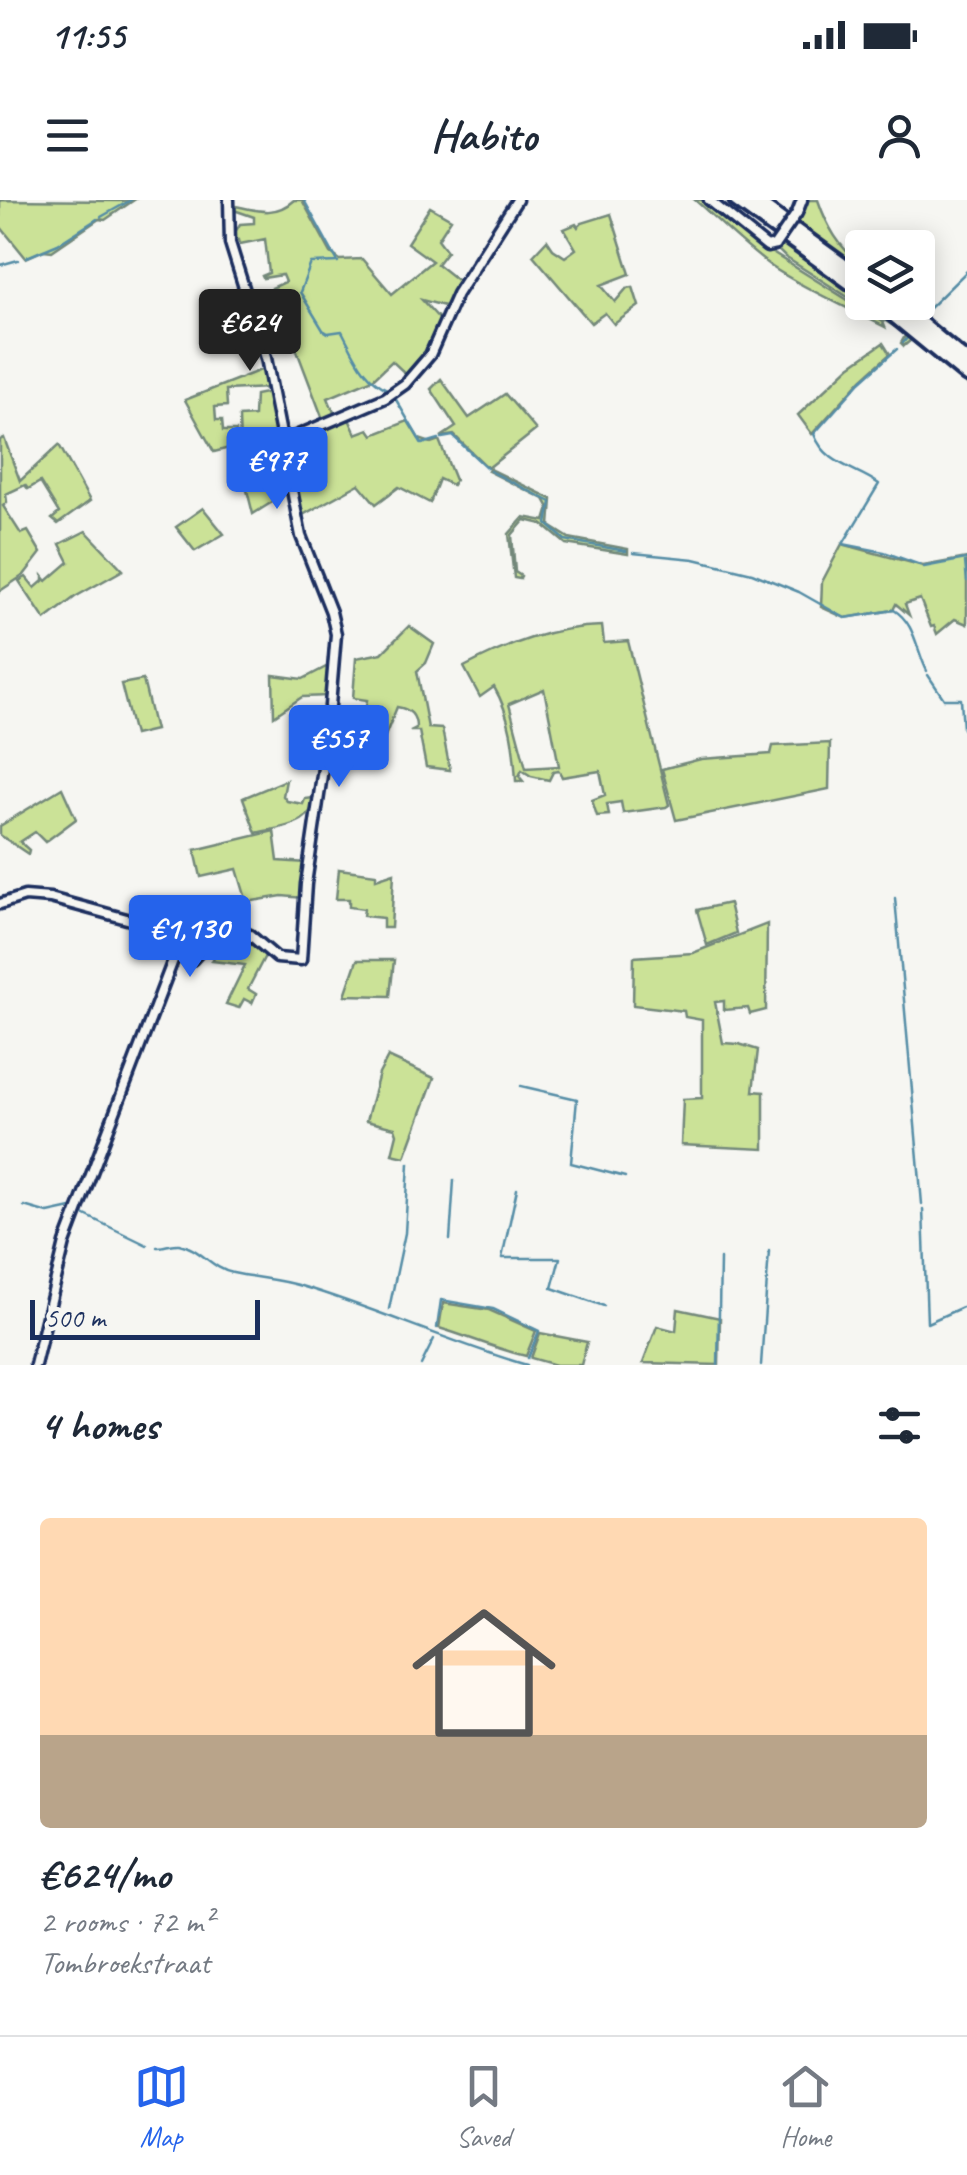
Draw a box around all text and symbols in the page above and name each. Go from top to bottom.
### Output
text: 11:55 [50,12,125,59]
text: Habito [431,107,536,164]
icon: menu [40,108,95,163]
icon: person [872,108,927,163]
map controls [845,230,935,320]
button: layers [845,230,935,320]
pin: €624 [191,289,309,374]
text: €624 [221,301,279,342]
pin: €977 [218,427,336,512]
text: €977 [249,439,305,480]
pin: €557 [280,705,398,790]
text: €557 [311,717,367,758]
pin: €1,130 [109,895,271,980]
text: €1,130 [151,907,229,948]
scale bar [30,1295,260,1340]
text: 500 m [45,1300,105,1335]
icon: filters [872,1398,927,1453]
text: 4 homes [40,1399,159,1452]
icon: home [394,1583,574,1763]
text: €624/mo [40,1848,170,1901]
text: 2 rooms · 72 m² [40,1901,213,1942]
text: Tombroekstraat [40,1942,210,1983]
tab: Map [134,2059,189,2154]
tab: Saved [456,2059,511,2154]
tab: Home [778,2059,833,2154]

